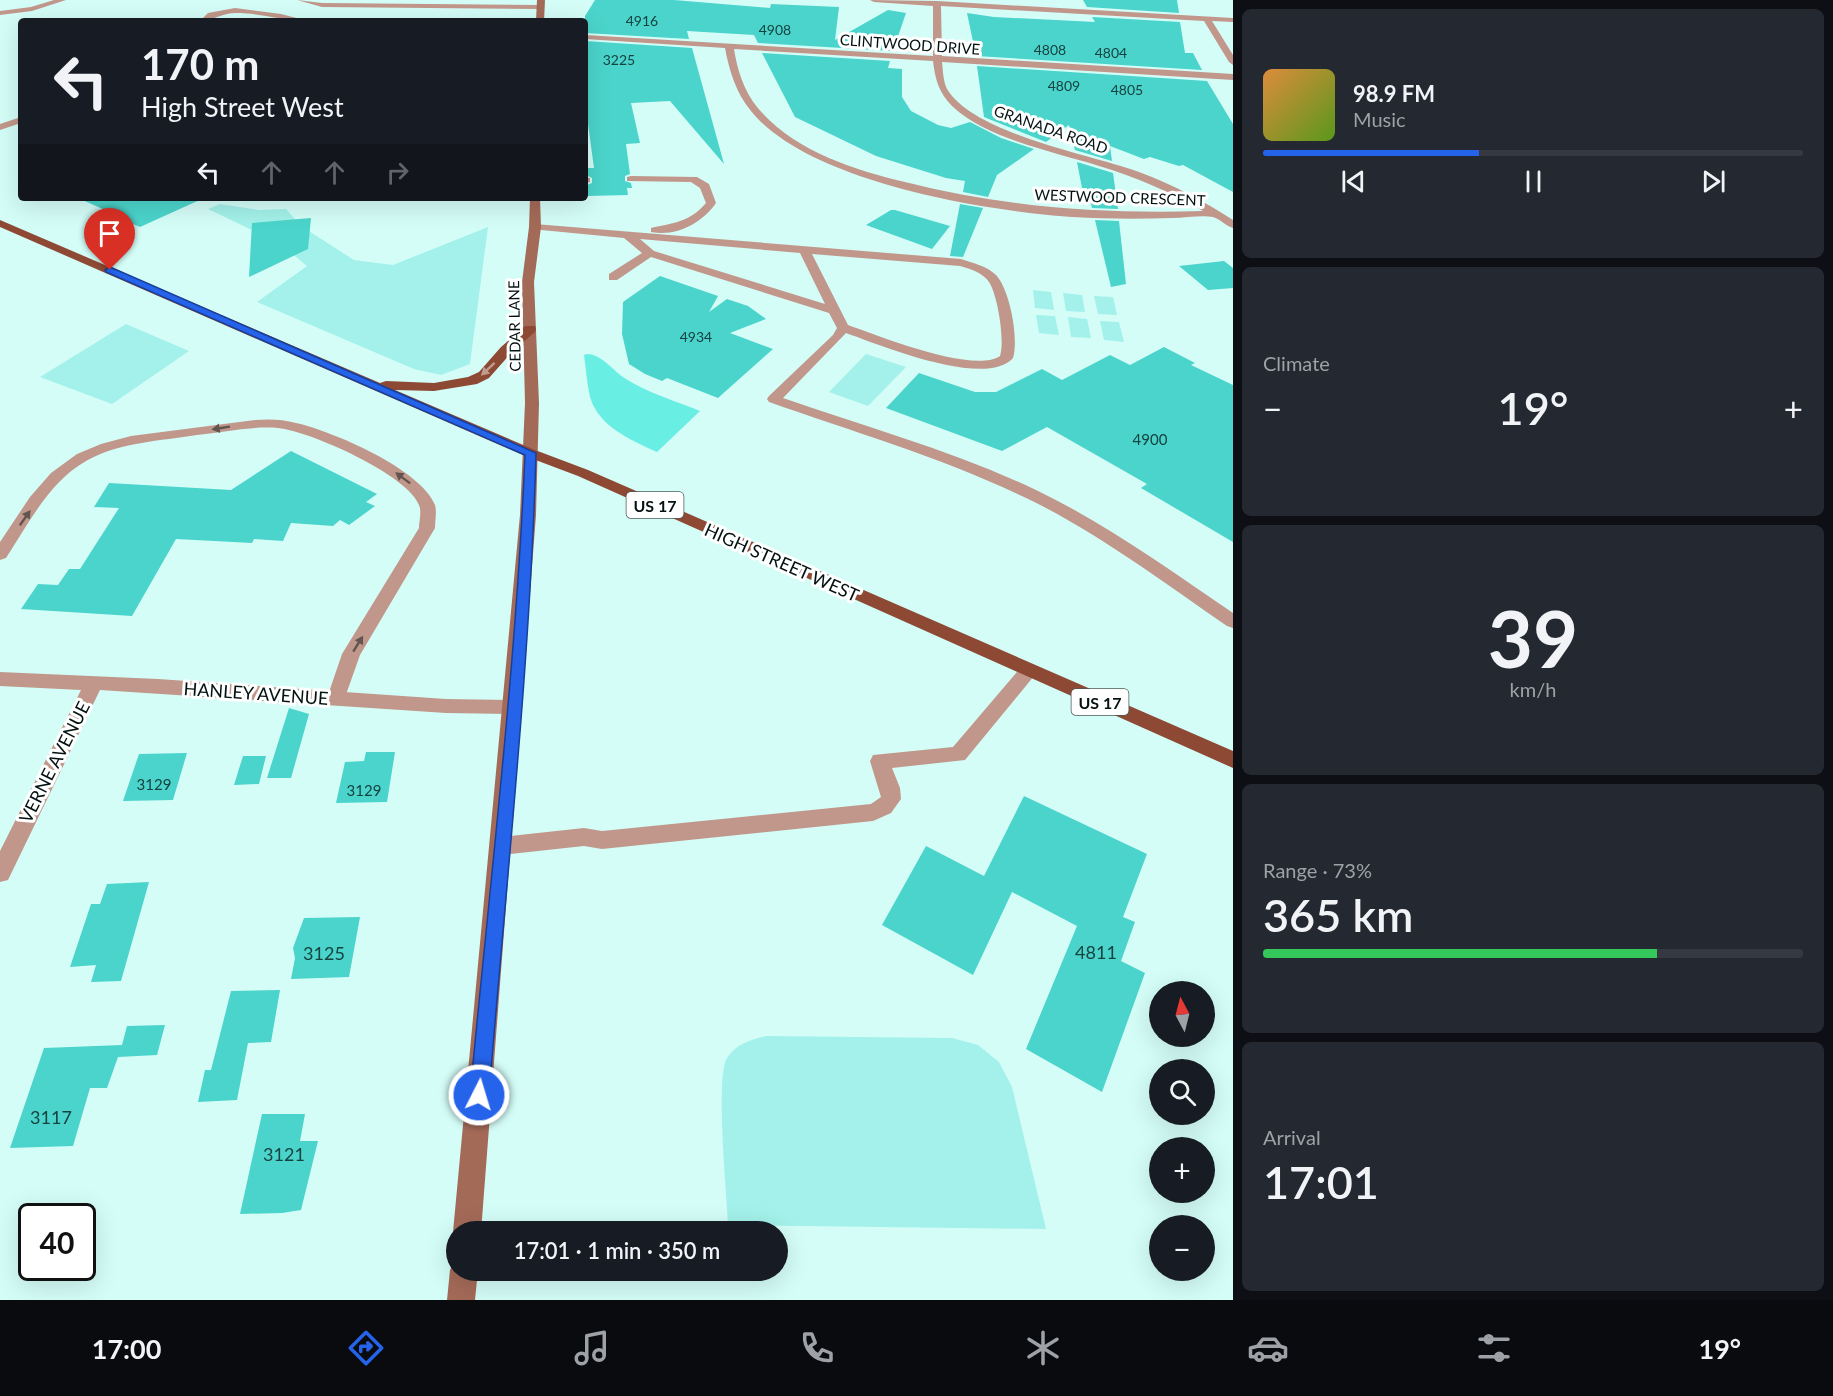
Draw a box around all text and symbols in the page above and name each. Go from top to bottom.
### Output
house number: 4916 [626,12,658,29]
house number: 4908 [759,21,791,38]
street label: CLINTWOOD DRIVE [839,30,981,58]
text: 170 m [141,39,259,89]
house number: 4808 [1034,41,1066,58]
icon: left [42,42,120,120]
house number: 4804 [1095,44,1127,61]
house number: 3225 [603,51,635,68]
house number: 4809 [1048,77,1080,94]
text: 98.9 FM [1353,80,1435,107]
house number: 4805 [1111,81,1143,98]
text: High Street West [141,90,344,123]
street label: GRANADA ROAD [992,101,1110,157]
text: Music [1353,107,1406,131]
icon: left [192,156,225,189]
icon: ahead [255,156,288,189]
icon: ahead [318,156,351,189]
icon: right [381,156,414,189]
icon: previous [1337,165,1370,198]
icon: pause [1517,165,1550,198]
icon: next [1697,165,1730,198]
street label: WESTWOOD CRESCENT [1034,185,1206,209]
pin [84,208,135,270]
icon: arrive [93,217,126,250]
street label: CEDAR LANE [504,280,524,372]
house number: 4934 [680,328,712,345]
text: Climate [1263,351,1330,375]
one-way arrow [482,362,496,376]
text: 19° [1498,381,1568,435]
text: − [1263,388,1282,428]
text: + [1784,388,1803,428]
one-way arrow [211,423,230,432]
house number: 4900 [1133,430,1168,448]
one-way arrow [395,471,411,484]
road number: US 17 [626,492,684,518]
one-way arrow [19,511,31,526]
street label: HIGH STREET WEST [701,518,863,606]
text: 39 [1488,591,1578,685]
one-way arrow [352,636,363,652]
street label: HANLEY AVENUE [183,677,329,709]
text: km/h [1510,677,1556,701]
road number: US 17 [1072,689,1128,715]
street label: VERNE AVENUE [14,698,94,826]
house number: 3129 [137,775,171,793]
house number: 3129 [347,781,381,799]
text: Range · 73% [1263,858,1372,882]
text: 365 km [1263,888,1413,942]
house number: 4811 [1075,941,1117,963]
house number: 3125 [303,942,345,964]
north arrow [1149,981,1215,1047]
map controls [1149,981,1215,1281]
button: search [1149,1059,1215,1125]
position arrow [447,1063,511,1127]
house number: 3117 [30,1106,72,1128]
text: Arrival [1263,1125,1321,1149]
button: + [1149,1137,1215,1203]
house number: 3121 [263,1143,305,1165]
text: 17:01 [1263,1155,1379,1209]
speed limit sign: 40 [18,1203,96,1281]
button: − [1149,1215,1215,1281]
text: 17:01 · 1 min · 350 m [514,1237,720,1264]
icon: directions [345,1327,387,1369]
icon: music [571,1327,613,1369]
icon: phone [796,1327,838,1369]
icon: climate [1022,1327,1064,1369]
icon: car [1247,1327,1289,1369]
icon: filters [1473,1327,1515,1369]
text: 17:00 [92,1332,161,1365]
text: 19° [1699,1332,1741,1365]

